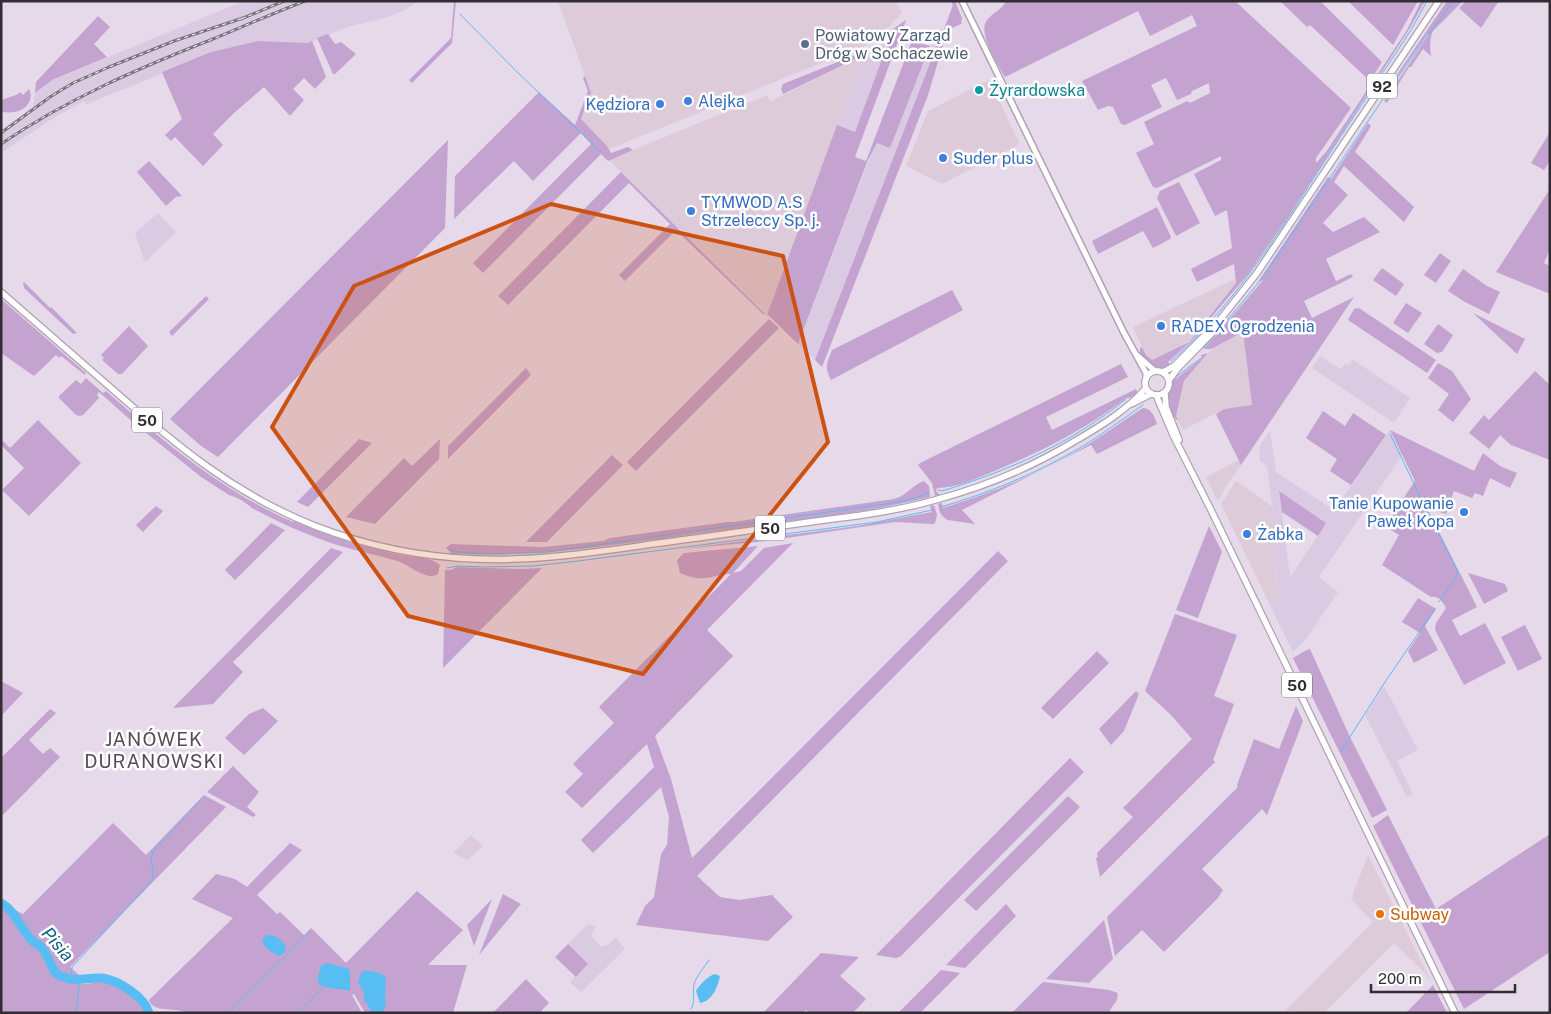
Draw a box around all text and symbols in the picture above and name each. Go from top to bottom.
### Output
place label: Powiatowy Zarząd Dróg w Sochaczewie [815,26,968,63]
marker: Powiatowy Zarząd Dróg w Sochaczewie [799,38,811,50]
road number: 92 [1367,74,1397,98]
place label: Żyrardowska [989,80,1085,100]
marker: Żyrardowska [973,84,985,96]
place label: Alejka [698,92,745,111]
place label: Kędziora [585,95,650,114]
marker: Alejka [682,95,694,107]
marker: Kędziora [654,98,666,110]
place label: Suder plus [953,149,1033,168]
marker: Suder plus [937,152,949,164]
place label: TYMWOD A.S Strzeleccy Sp. j. [701,193,819,230]
marker: TYMWOD A.S Strzeleccy Sp. j. [685,205,697,217]
place label: RADEX Ogrodzenia [1171,317,1315,336]
marker: RADEX Ogrodzenia [1155,320,1167,332]
road number: 50 [132,408,162,432]
place label: Tanie Kupowanie Paweł Kopa [1329,494,1454,531]
marker: Tanie Kupowanie Paweł Kopa [1458,506,1470,518]
road number: 50 [755,516,785,540]
place label: Żabka [1257,524,1303,544]
marker: Żabka [1241,528,1253,540]
road number: 50 [1282,672,1312,698]
district label: JANÓWEK DURANOWSKI [84,728,224,772]
place label: Subway [1390,905,1449,924]
marker: Subway [1374,908,1386,920]
water label: Pisia [38,923,78,965]
scale bar [1371,962,1515,994]
text: 200 m [1378,970,1422,987]

